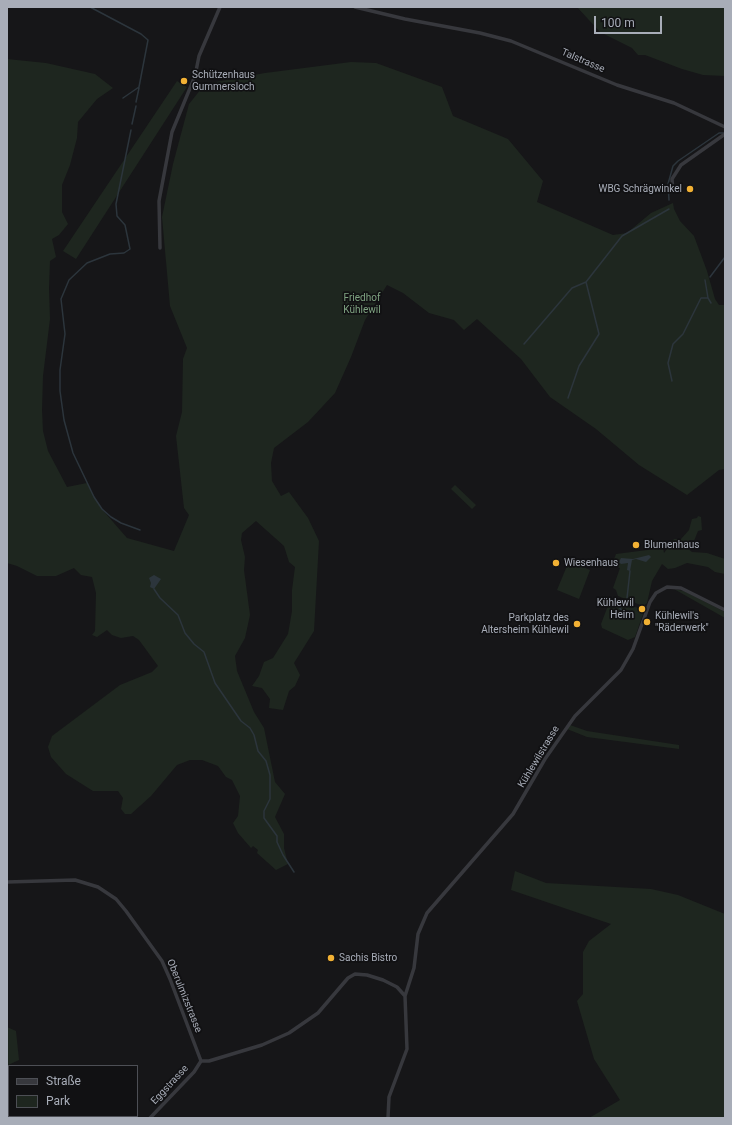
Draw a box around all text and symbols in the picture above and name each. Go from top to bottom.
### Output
scale bar [596,8,664,34]
text: 100 m [601,16,635,30]
street label: Talstrasse [559,46,607,76]
place label: Schützenhaus Gummersloch [192,69,255,92]
marker: Schützenhaus Gummersloch [179,76,189,86]
place label: WBG Schrägwinkel [599,183,682,195]
marker: WBG Schrägwinkel [685,184,695,194]
park label: Friedhof Kühlewil [343,292,381,316]
place label: Blumenhaus [644,539,699,551]
marker: Blumenhaus [631,540,641,550]
place label: Wiesenhaus [564,557,618,569]
marker: Wiesenhaus [551,558,561,568]
place label: Kühlewil Heim [597,597,634,620]
marker: Kühlewil Heim [637,604,647,614]
place label: Kühlewil's "Räderwerk" [655,610,709,634]
place label: Parkplatz des Altersheim Kühlewil [481,612,569,636]
marker: Kühlewil's "Räderwerk" [642,617,652,627]
marker: Parkplatz des Altersheim Kühlewil [572,619,582,629]
street label: Kühlewilstrasse [516,724,562,790]
place label: Sachis Bistro [339,952,397,964]
marker: Sachis Bistro [326,953,336,963]
street label: Oberulmizstrasse [164,958,204,1034]
street label: Eggstrasse [149,1063,191,1107]
legend [8,1065,138,1117]
text: Straße [46,1074,81,1088]
text: Park [46,1094,70,1108]

